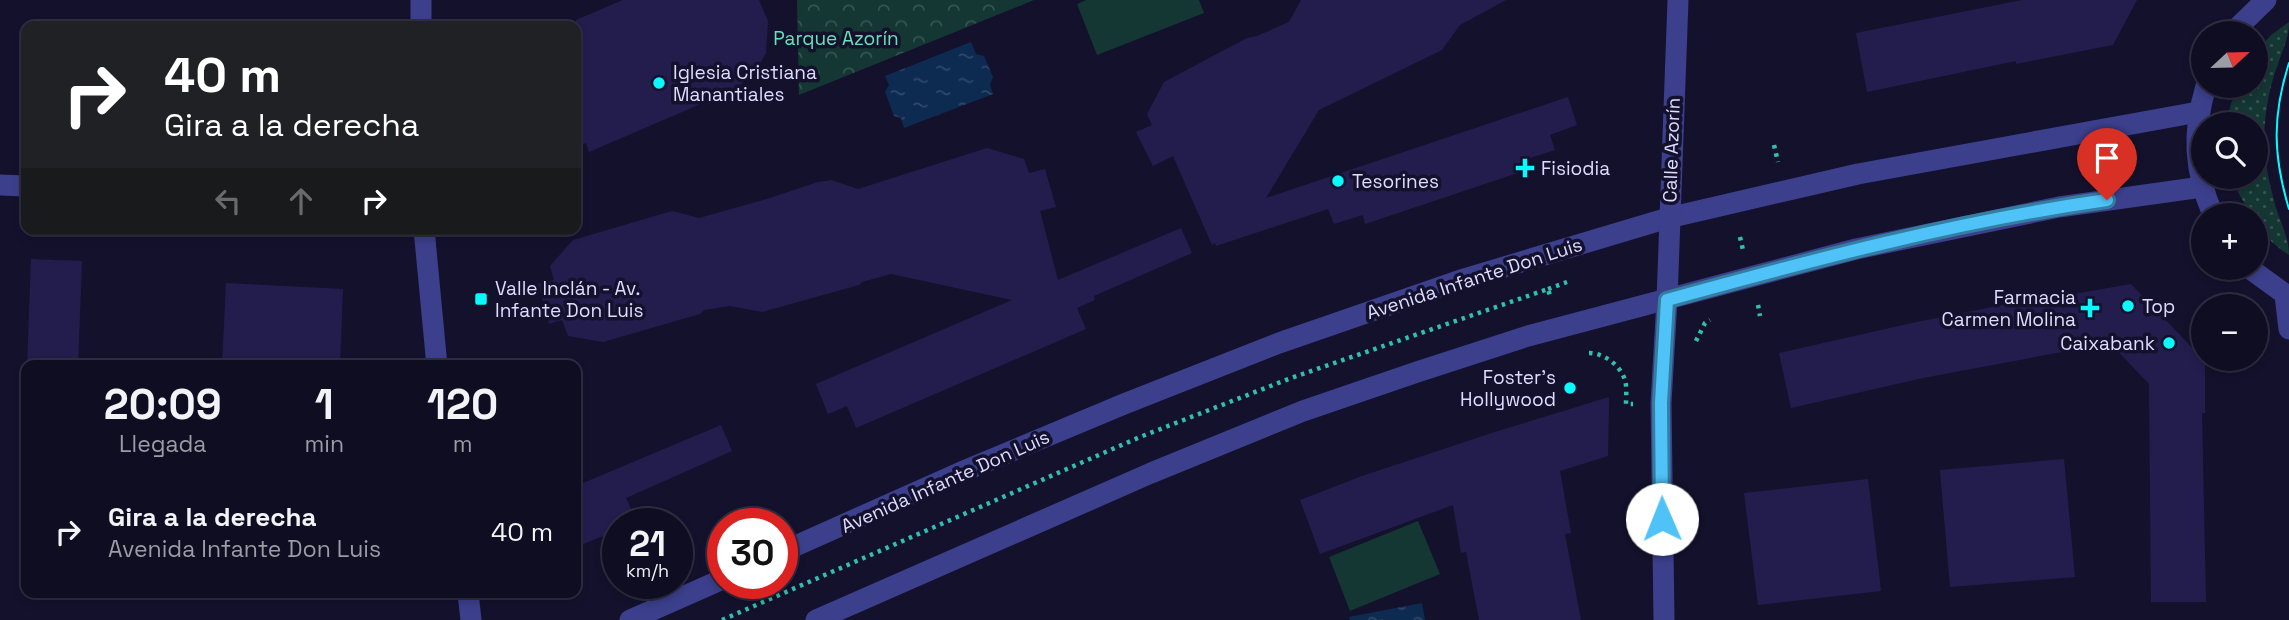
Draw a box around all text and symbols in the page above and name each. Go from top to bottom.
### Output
north arrow [2191,21,2268,98]
map controls [2191,21,2268,371]
park label: Parque Azorín [773,26,899,51]
text: 40 m [164,44,281,106]
icon: right [49,49,140,140]
place label: Iglesia Cristiana Manantiales [673,60,817,107]
marker: Iglesia Cristiana Manantiales [651,75,667,91]
street label: Calle Azorín [1657,97,1686,203]
text: Gira a la derecha [164,105,419,145]
button: search [2191,112,2268,189]
pin [2077,128,2137,200]
icon: arrive [2088,139,2126,177]
place label: Fisiodia [1541,156,1610,181]
marker: Fisiodia [1515,158,1535,178]
place label: Tesorines [1352,169,1439,194]
marker: Tesorines [1330,173,1346,189]
icon: left [209,182,247,220]
icon: ahead [282,182,320,220]
icon: right [355,182,393,220]
button: + [2191,203,2268,280]
street label: Avenida Infante Don Luis [1363,232,1585,325]
place label: Valle Inclán - Av. Infante Don Luis [495,276,644,323]
place label: Farmacia Carmen Molina [1942,285,2076,332]
marker: Valle Inclán - Av. Infante Don Luis [473,291,489,307]
place label: Top [2142,294,2175,319]
button: − [2191,294,2268,371]
marker: Top [2120,298,2136,314]
marker: Farmacia Carmen Molina [2082,300,2098,316]
place label: Caixabank [2060,331,2155,356]
marker: Caixabank [2161,335,2177,351]
place label: Foster's Hollywood [1460,365,1556,412]
text: 20:09 [104,378,222,431]
text: 1 [315,378,334,431]
text: 120 [427,378,498,431]
marker: Foster's Hollywood [1562,380,1578,396]
street label: Avenida Infante Don Luis [837,424,1053,539]
text: Llegada [119,429,207,459]
text: min [305,429,344,459]
text: m [453,429,472,459]
position arrow [1625,482,1699,556]
text: Gira a la derecha [108,500,317,534]
speed limit sign: 30 [707,508,798,599]
icon: right [49,513,87,551]
text: 40 m [491,515,553,549]
text: 21 [629,522,666,566]
text: Avenida Infante Don Luis [108,534,381,564]
text: km/h [626,559,669,582]

